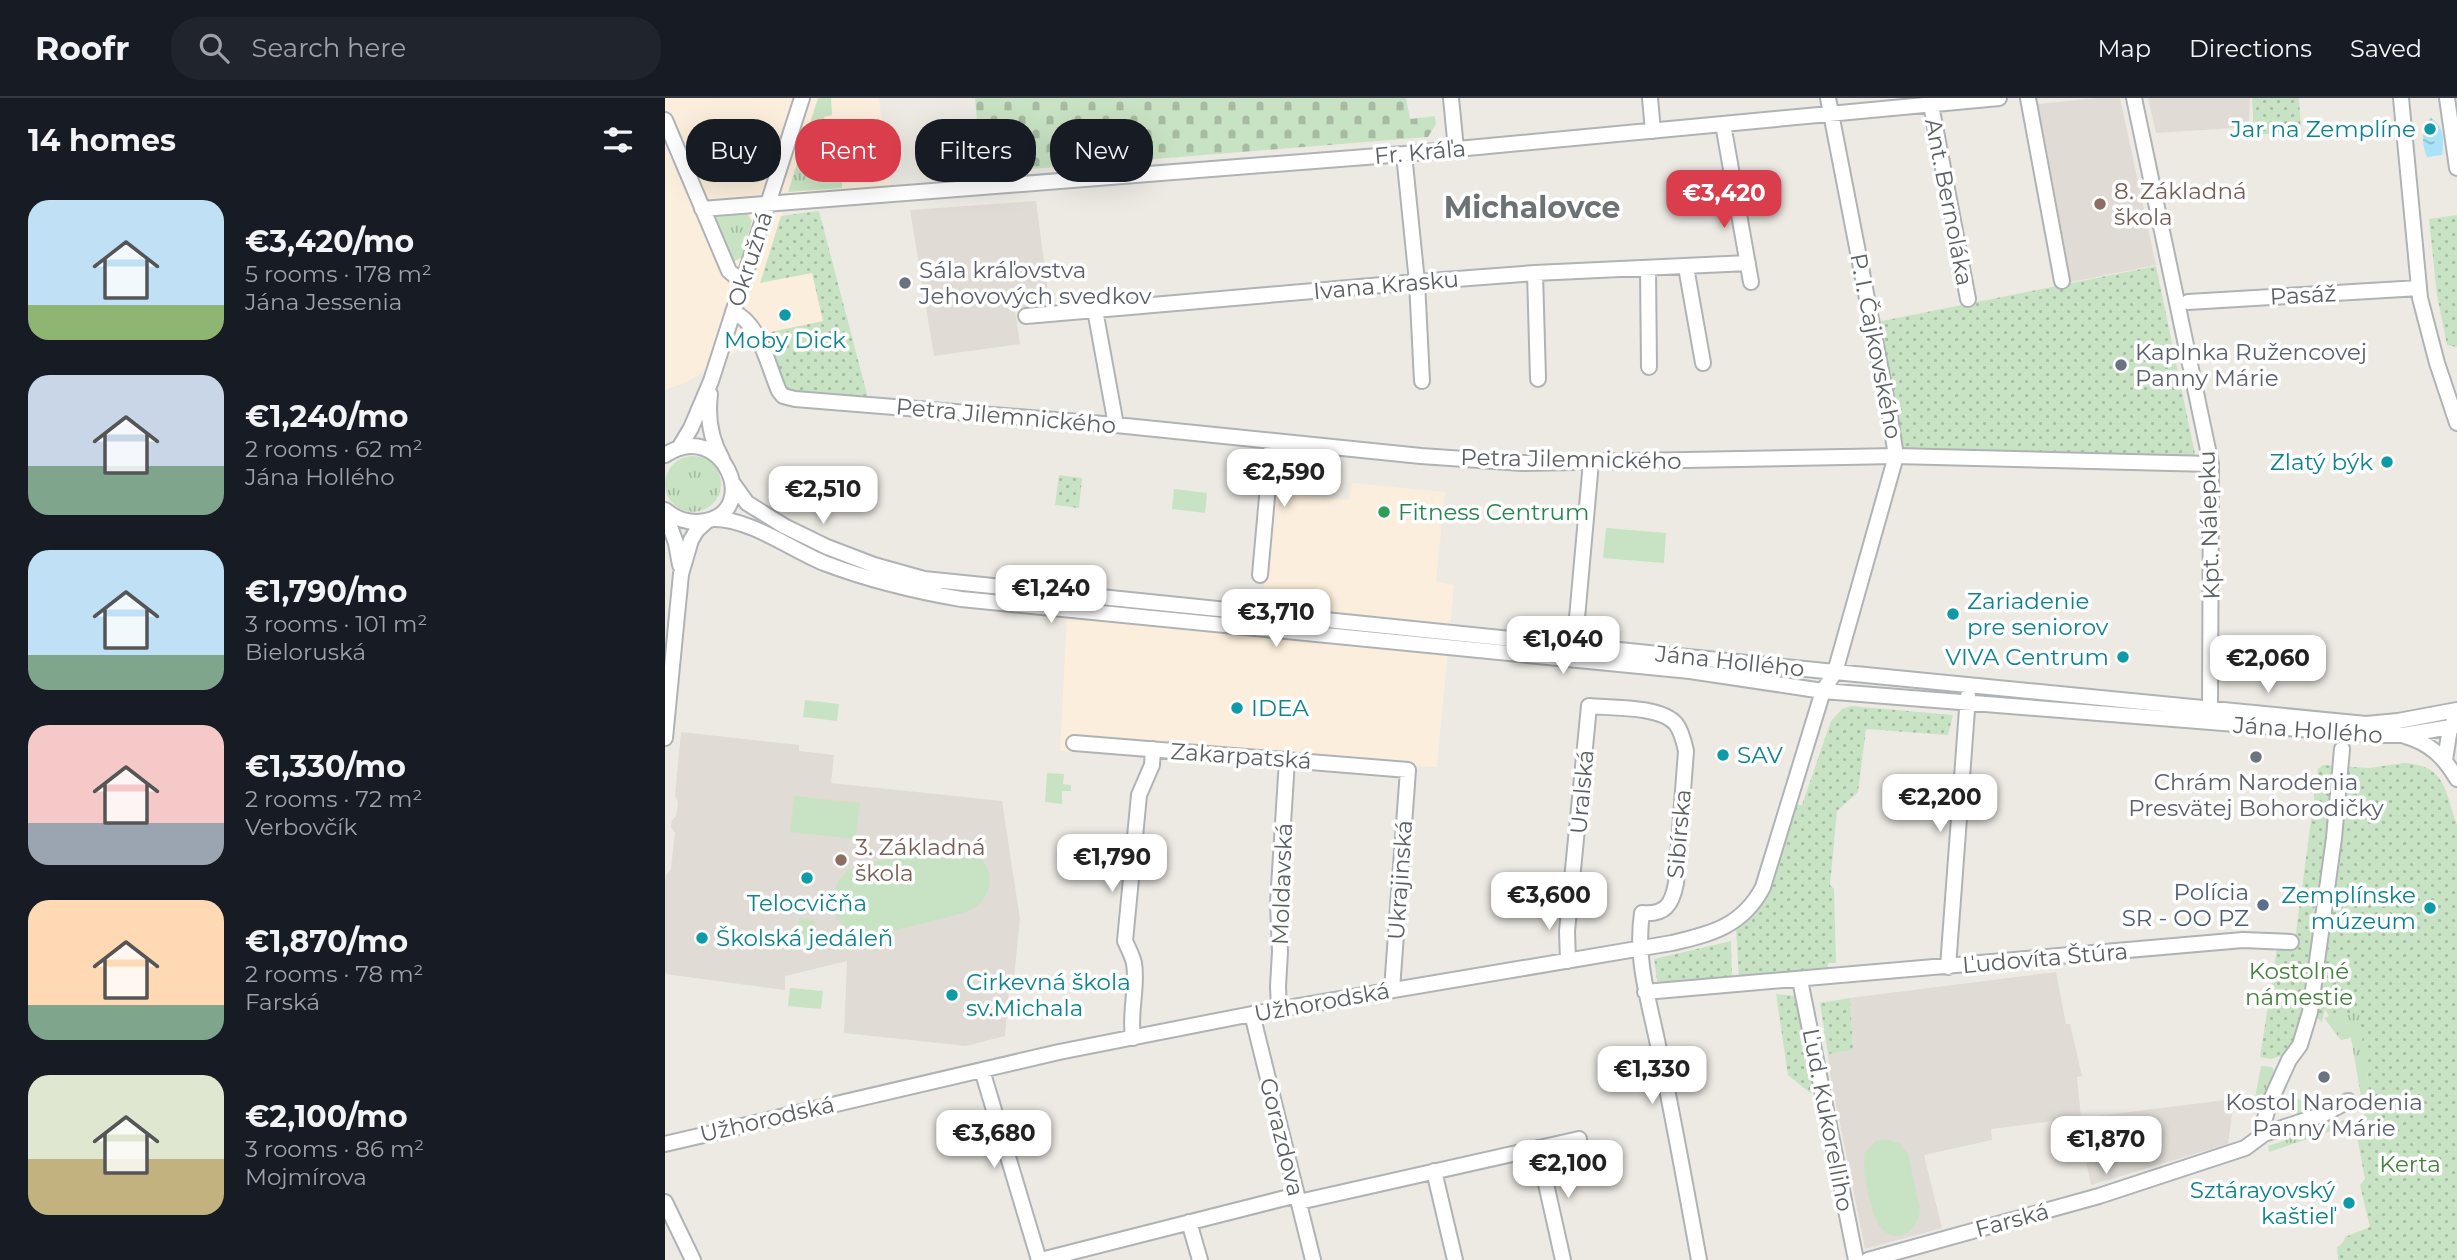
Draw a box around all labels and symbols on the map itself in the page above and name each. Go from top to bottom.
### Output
place label: Jar na Zemplíne [2229,115,2416,143]
street label: Ant. Bernoláka [1919,116,1979,288]
marker: Jar na Zemplíne [2422,121,2438,137]
street label: Fr. Kráľa [1373,134,1467,170]
pin: €3,420 [1667,170,1781,230]
place label: 8. Základná škola [2114,177,2247,231]
district label: Michalovce [1444,189,1620,226]
marker: 8. Základná škola [2092,196,2108,212]
street label: Okružná [721,208,779,310]
street label: P. I. Čajkovského [1844,251,1908,441]
place label: Sála kráľovstva Jehovových svedkov [918,256,1152,310]
street label: Ivana Krasku [1312,265,1460,305]
marker: Sála kráľovstva Jehovových svedkov [897,275,913,291]
street label: Pasáž [2269,279,2337,311]
marker: Moby Dick [777,307,793,323]
place label: Moby Dick [724,326,846,354]
place label: Kaplnka Ružencovej Panny Márie [2135,338,2367,392]
marker: Kaplnka Ružencovej Panny Márie [2113,357,2129,373]
street label: Petra Jilemnického [895,392,1117,440]
street label: Petra Jilemnického [1460,443,1682,475]
place label: Zlatý býk [2270,448,2373,476]
pin: €2,590 [1227,450,1341,509]
street label: Kpt. Nálepku [2192,450,2226,600]
marker: Zlatý býk [2379,454,2395,470]
pin: €2,510 [766,466,880,526]
place label: Fitness Centrum [1398,498,1589,526]
marker: Fitness Centrum [1376,504,1392,520]
pin: €1,240 [994,566,1108,625]
place label: Zariadenie pre seniorov [1967,587,2109,641]
pin: €3,710 [1219,589,1333,649]
marker: Zariadenie pre seniorov [1945,606,1961,622]
pin: €1,040 [1506,616,1620,676]
pin: €2,060 [2211,636,2325,695]
street label: Jána Hollého [1653,639,1806,683]
place label: VIVA Centrum [1945,643,2109,671]
marker: VIVA Centrum [2115,649,2131,665]
place label: IDEA [1251,694,1309,722]
marker: IDEA [1229,700,1245,716]
street label: Jána Hollého [2231,711,2384,749]
street label: Zakarpatská [1169,737,1313,775]
place label: SAV [1737,741,1784,769]
marker: SAV [1715,747,1731,763]
street label: Uralská [1564,749,1600,835]
marker: Chrám Narodenia Presvätej Bohorodičky [2248,749,2264,765]
place label: Chrám Narodenia Presvätej Bohorodičky [2128,768,2384,822]
pin: €2,200 [1883,774,1997,834]
street label: Sibírska [1661,788,1697,880]
street label: Ukrajinská [1382,819,1418,941]
street label: Moldavská [1266,822,1298,946]
place label: 3. Základná škola [855,833,986,887]
pin: €1,790 [1055,834,1169,894]
marker: 3. Základná škola [833,852,849,868]
marker: Telocvičňa [799,870,815,886]
pin: €3,600 [1492,872,1606,932]
place label: Polícia SR - OO PZ [2122,878,2249,932]
place label: Zemplínske múzeum [2281,881,2416,935]
place label: Telocvičňa [747,889,867,917]
marker: Polícia SR - OO PZ [2255,897,2271,913]
marker: Zemplínske múzeum [2422,900,2438,916]
place label: Školská jedáleň [716,924,893,952]
marker: Školská jedáleň [694,930,710,946]
street label: Ľudovíta Štúra [1961,937,2129,979]
park label: Kostolné námestie [2245,957,2353,1011]
place label: Cirkevná škola sv.Michala [966,968,1131,1022]
street label: Užhorodská [1252,976,1392,1028]
marker: Cirkevná škola sv.Michala [944,987,960,1003]
street label: Ľud. Kukorelliho [1797,1026,1859,1214]
pin: €1,330 [1595,1046,1709,1106]
marker: Kostol Narodenia Panny Márie [2316,1069,2332,1085]
street label: Gorazdova [1254,1075,1310,1199]
place label: Kostol Narodenia Panny Márie [2225,1088,2423,1142]
street label: Užhorodská [697,1090,837,1148]
pin: €3,680 [937,1110,1051,1170]
pin: €1,870 [2049,1116,2163,1176]
pin: €2,100 [1511,1140,1625,1200]
park label: Kerta [2379,1150,2441,1178]
place label: Sztárayovský kaštieľ [2190,1176,2337,1230]
marker: Sztárayovský kaštieľ [2341,1195,2357,1211]
street label: Farská [1972,1197,2052,1243]

